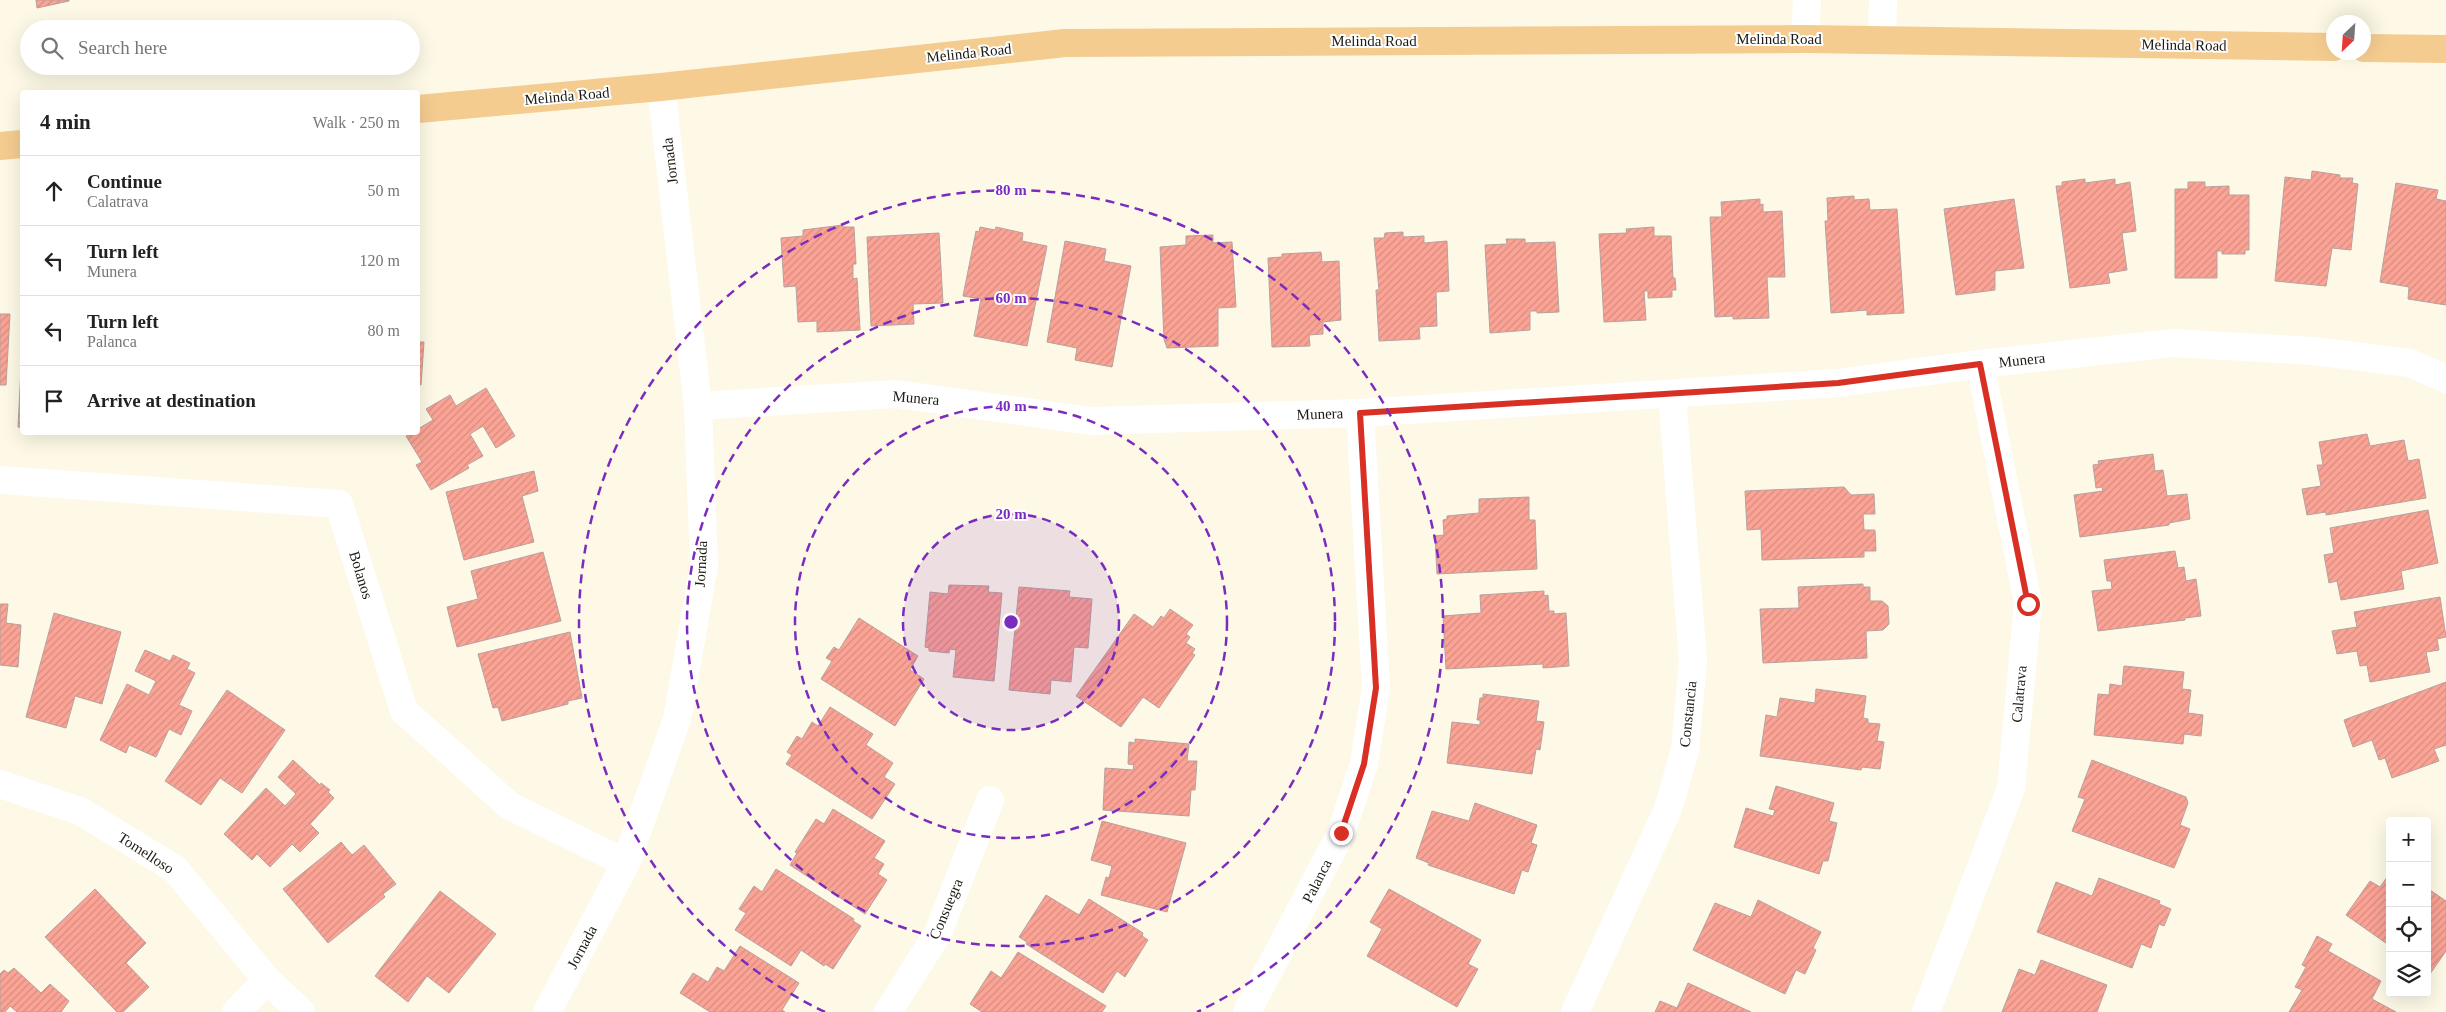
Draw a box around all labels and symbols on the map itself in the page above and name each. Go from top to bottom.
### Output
north arrow [2326,15,2371,60]
street label: Melinda Road [1736,31,1822,47]
street label: Melinda Road [1331,33,1417,49]
street label: Melinda Road [2141,36,2227,54]
street label: Melinda Road [926,41,1013,65]
street label: Melinda Road [524,84,611,108]
street label: Jornada [659,137,681,185]
text: 80 m [995,182,1027,198]
text: 60 m [995,290,1027,306]
street label: Munera [1998,350,2046,370]
street label: Munera [892,388,940,408]
text: 40 m [995,398,1027,414]
street label: Munera [1296,405,1344,423]
text: 20 m [995,506,1027,522]
street label: Jornada [692,540,710,588]
street label: Bolanos [346,549,376,601]
route start [2017,593,2040,616]
centre of rings [1002,613,1020,631]
street label: Calatrava [2009,664,2030,723]
street label: Constancia [1677,680,1699,748]
route end [1330,822,1353,845]
street label: Tomelloso [115,829,177,877]
street label: Palanca [1299,856,1335,905]
street label: Consuegra [926,876,966,942]
street label: Jornada [564,922,600,971]

